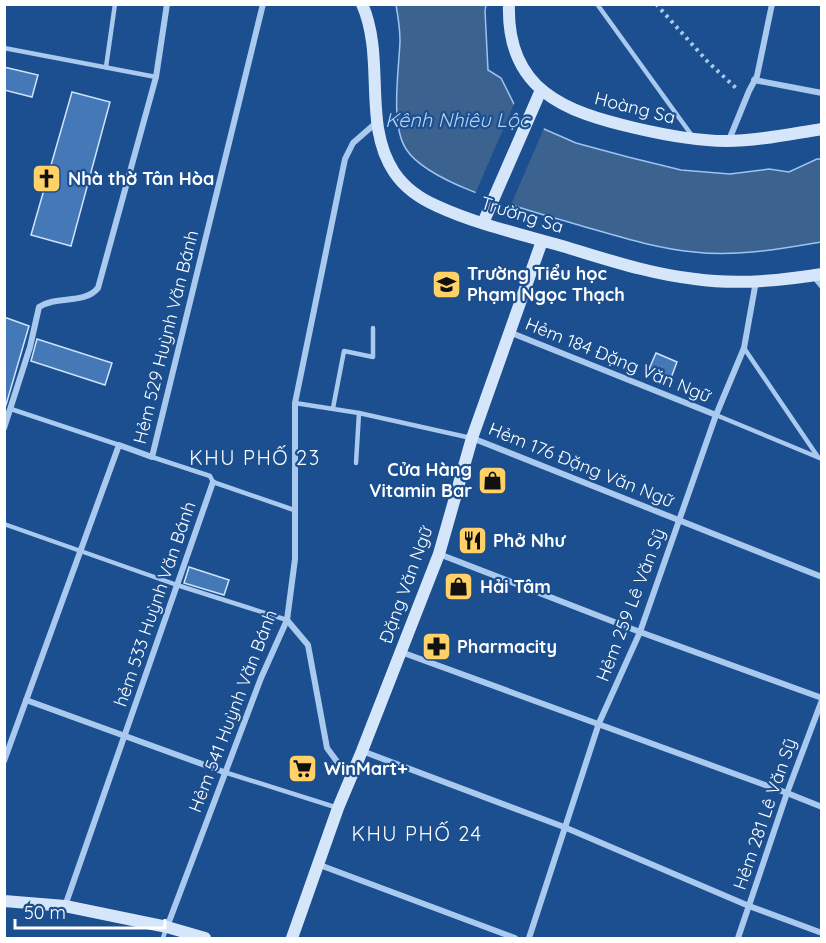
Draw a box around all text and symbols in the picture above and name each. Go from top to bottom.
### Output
street label: Hoàng Sa [592,86,678,129]
water label: Kênh Nhiêu Lộc [385,107,531,132]
church icon: Nhà thờ Tân Hòa [31,163,63,195]
place label: Nhà thờ Tân Hòa [68,167,214,190]
street label: Trường Sa [478,191,566,238]
street label: Hẻm 529 Huỳnh Văn Bánh [128,228,203,446]
place label: Trường Tiểu học Phạm Ngọc Thạch [467,262,625,306]
school or university icon: Trường Tiểu học Phạm Ngọc Thạch [430,268,462,300]
street label: Hẻm 184 Đặng Văn Ngữ [522,312,715,408]
street label: Hẻm 176 Đặng Văn Ngữ [485,417,678,512]
district label: KHU PHỐ 23 [189,445,321,470]
place label: Cửa Hàng Vitamin Bar [369,458,472,502]
shop icon: Cửa Hàng Vitamin Bar [477,464,509,496]
street label: hẻm 533 Huỳnh Văn Bánh [109,498,200,709]
street label: Đặng Văn Ngữ [374,522,438,646]
restaurant icon: Phở Như [456,525,488,557]
street label: Hẻm 259 Lê Văn Sỹ [591,525,670,685]
place label: Phở Như [493,529,566,552]
shop icon: Hải Tâm [443,571,475,603]
place label: Hải Tâm [480,575,551,598]
street label: Hẻm 541 Huỳnh Văn Bánh [183,606,282,815]
pharmacy icon: Pharmacity [420,631,452,663]
place label: Pharmacity [457,635,557,658]
street label: Hẻm 281 Lê Văn Sỹ [728,735,801,893]
supermarket icon: WinMart+ [287,753,319,785]
place label: WinMart+ [324,757,408,780]
district label: KHU PHỐ 24 [351,821,483,846]
scale bar [15,892,165,930]
text: 50 m [24,901,66,924]

